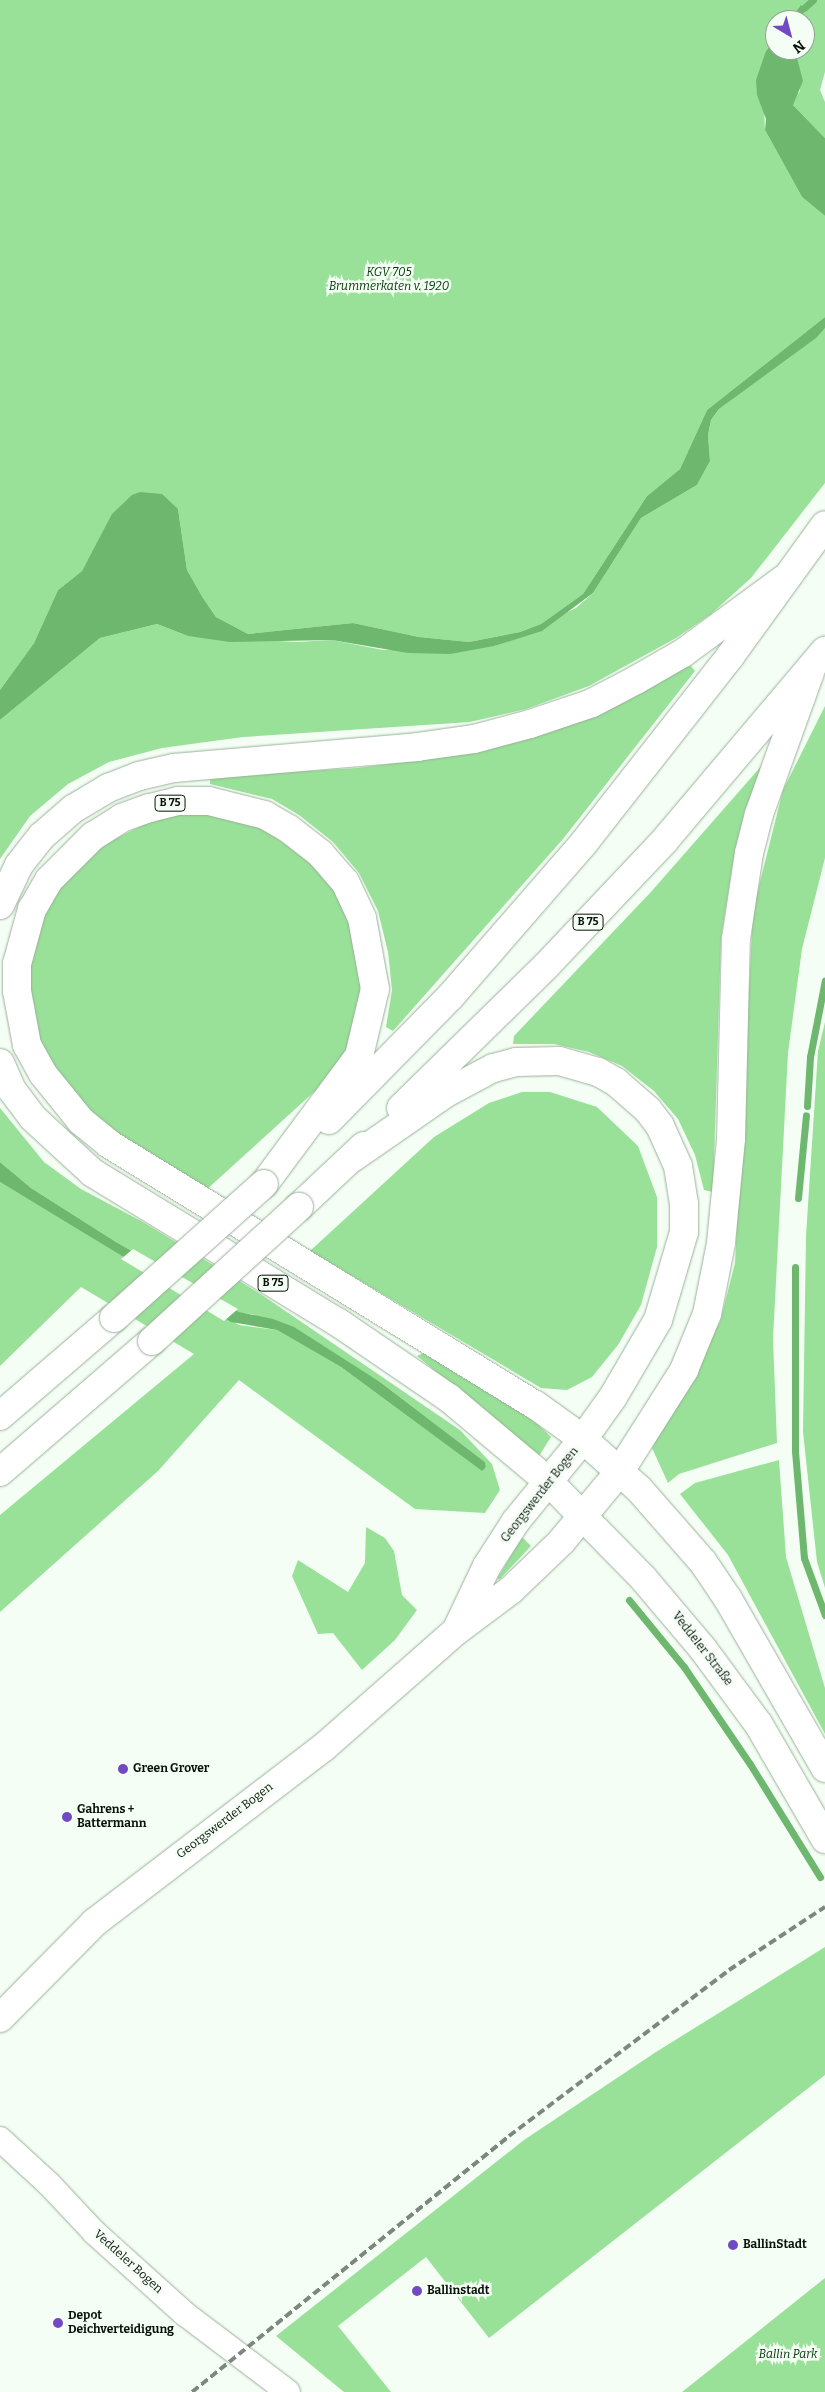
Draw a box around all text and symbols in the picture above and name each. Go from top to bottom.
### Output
north arrow [765,10,815,60]
text: N [789,37,808,57]
park label: KGV 705 Brummerkaten v. 1920 [329,266,449,294]
road number: B 75 [154,794,186,811]
road number: B 75 [572,914,604,930]
road number: B 75 [257,1275,289,1292]
street label: Georgswerder Bogen [498,1444,582,1546]
street label: Veddeler Straße [669,1609,735,1689]
place label: Green Grover [133,1762,209,1776]
marker: Green Grover [117,1763,129,1775]
street label: Georgswerder Bogen [174,1780,276,1862]
place label: Gahrens + Battermann [77,1803,146,1831]
marker: Gahrens + Battermann [61,1811,73,1823]
street label: Veddeler Bogen [91,2227,165,2297]
place label: BallinStadt [743,2238,807,2252]
marker: BallinStadt [727,2239,739,2251]
place label: Ballinstadt [427,2284,490,2298]
marker: Ballinstadt [411,2285,423,2297]
place label: Depot Deichverteidigung [68,2309,174,2337]
marker: Depot Deichverteidigung [52,2317,64,2329]
park label: Ballin Park [758,2348,818,2362]

